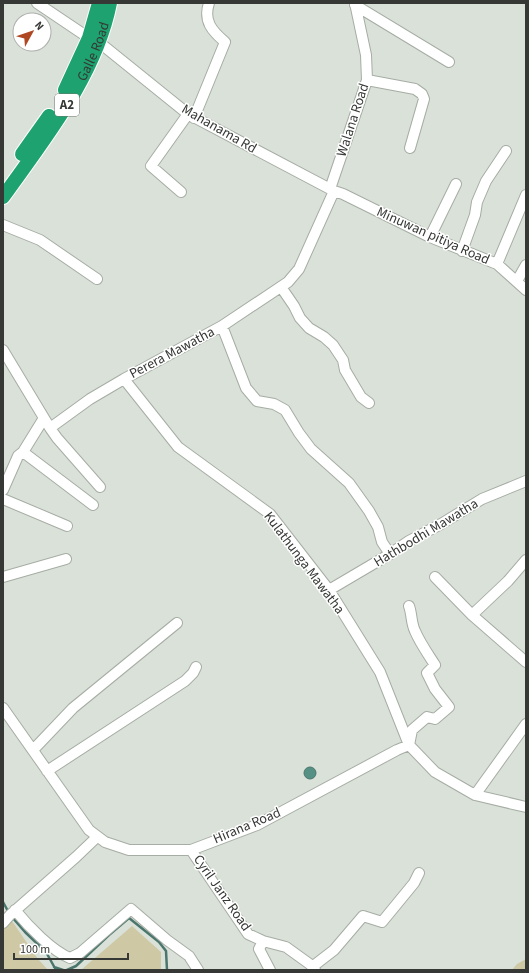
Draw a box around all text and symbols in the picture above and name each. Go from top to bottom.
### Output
north arrow [12,12,52,52]
text: N [31,18,47,34]
street label: Galle Road [72,20,115,85]
street label: Walana Road [332,81,374,159]
road number: A2 [55,94,79,116]
street label: Mahanama Rd [178,99,260,159]
street label: Minuwan pitiya Road [373,202,493,270]
street label: Perera Mawatha [126,322,218,384]
street label: Hathbodhi Mawatha [370,494,482,572]
street label: Kulathunga Mawatha [259,508,349,618]
street label: Hirana Road [210,803,284,849]
street label: Cyril Janz Road [188,851,256,935]
scale bar [14,935,128,961]
text: 100 m [20,941,50,958]

